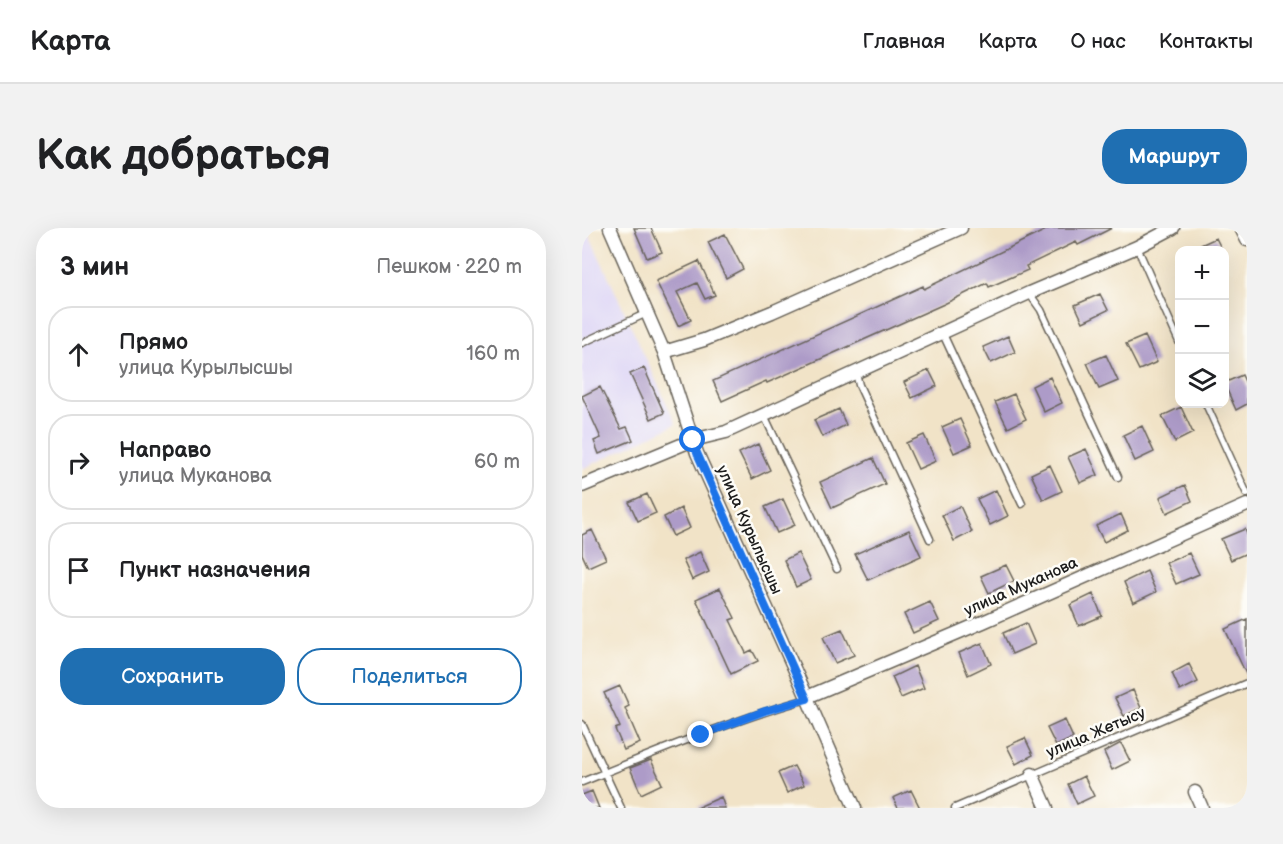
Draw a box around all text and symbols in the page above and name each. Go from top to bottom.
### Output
text: Карта [30,25,110,58]
text: Главная [862,29,945,54]
text: Карта [978,29,1037,54]
text: О нас [1070,29,1126,54]
text: Контакты [1159,29,1253,54]
button: Маршрут [1102,129,1247,184]
text: Как добраться [36,131,331,182]
map controls [1175,246,1229,408]
button: + [1175,246,1229,300]
text: 3 мин [60,252,129,283]
text: Пешком · 220 m [376,255,522,279]
button: − [1175,300,1229,354]
text: Прямо [119,329,188,356]
icon: ahead [62,338,95,371]
text: 160 m [466,342,520,366]
button: layers [1175,354,1229,408]
text: улица Курылысшы [119,356,293,380]
route start [679,426,705,452]
text: Направо [119,437,211,464]
icon: right [62,446,95,479]
text: 60 m [474,450,520,474]
street label: улица Курылысшы [712,463,786,597]
text: улица Муканова [119,464,272,488]
street label: улица Муканова [961,553,1081,621]
icon: arrive [62,554,95,587]
text: Пункт назначения [119,557,311,584]
button: Сохранить [60,648,285,705]
button: Поделиться [297,648,522,705]
street label: улица Жетысу [1044,703,1149,762]
route end [687,721,713,747]

